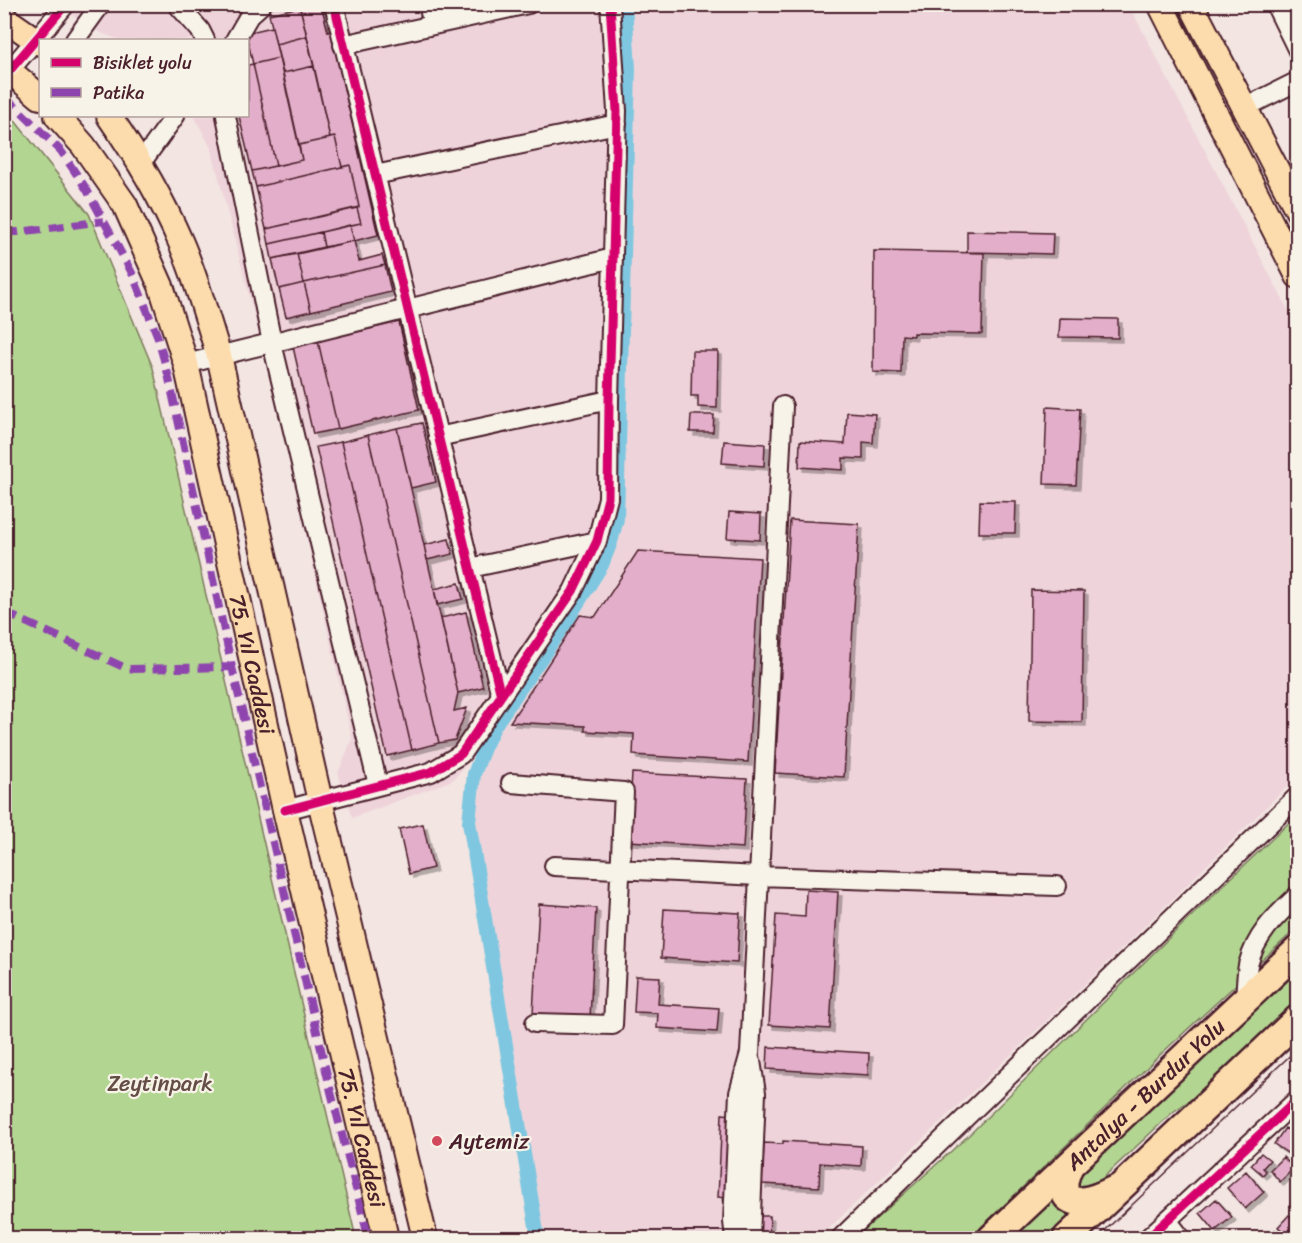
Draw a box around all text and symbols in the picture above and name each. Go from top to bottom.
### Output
legend [39,39,249,117]
text: Bisiklet yolu [93,47,192,79]
text: Patika [93,77,144,109]
street label: 75. Yıl Caddesi [218,590,287,739]
street label: Antalya - Burdur Yolu [1055,1008,1235,1181]
park label: Zeytinpark [107,1064,213,1103]
street label: 75. Yıl Caddesi [326,1064,397,1212]
place label: Aytemiz [448,1122,530,1161]
marker: Aytemiz [430,1134,444,1148]

